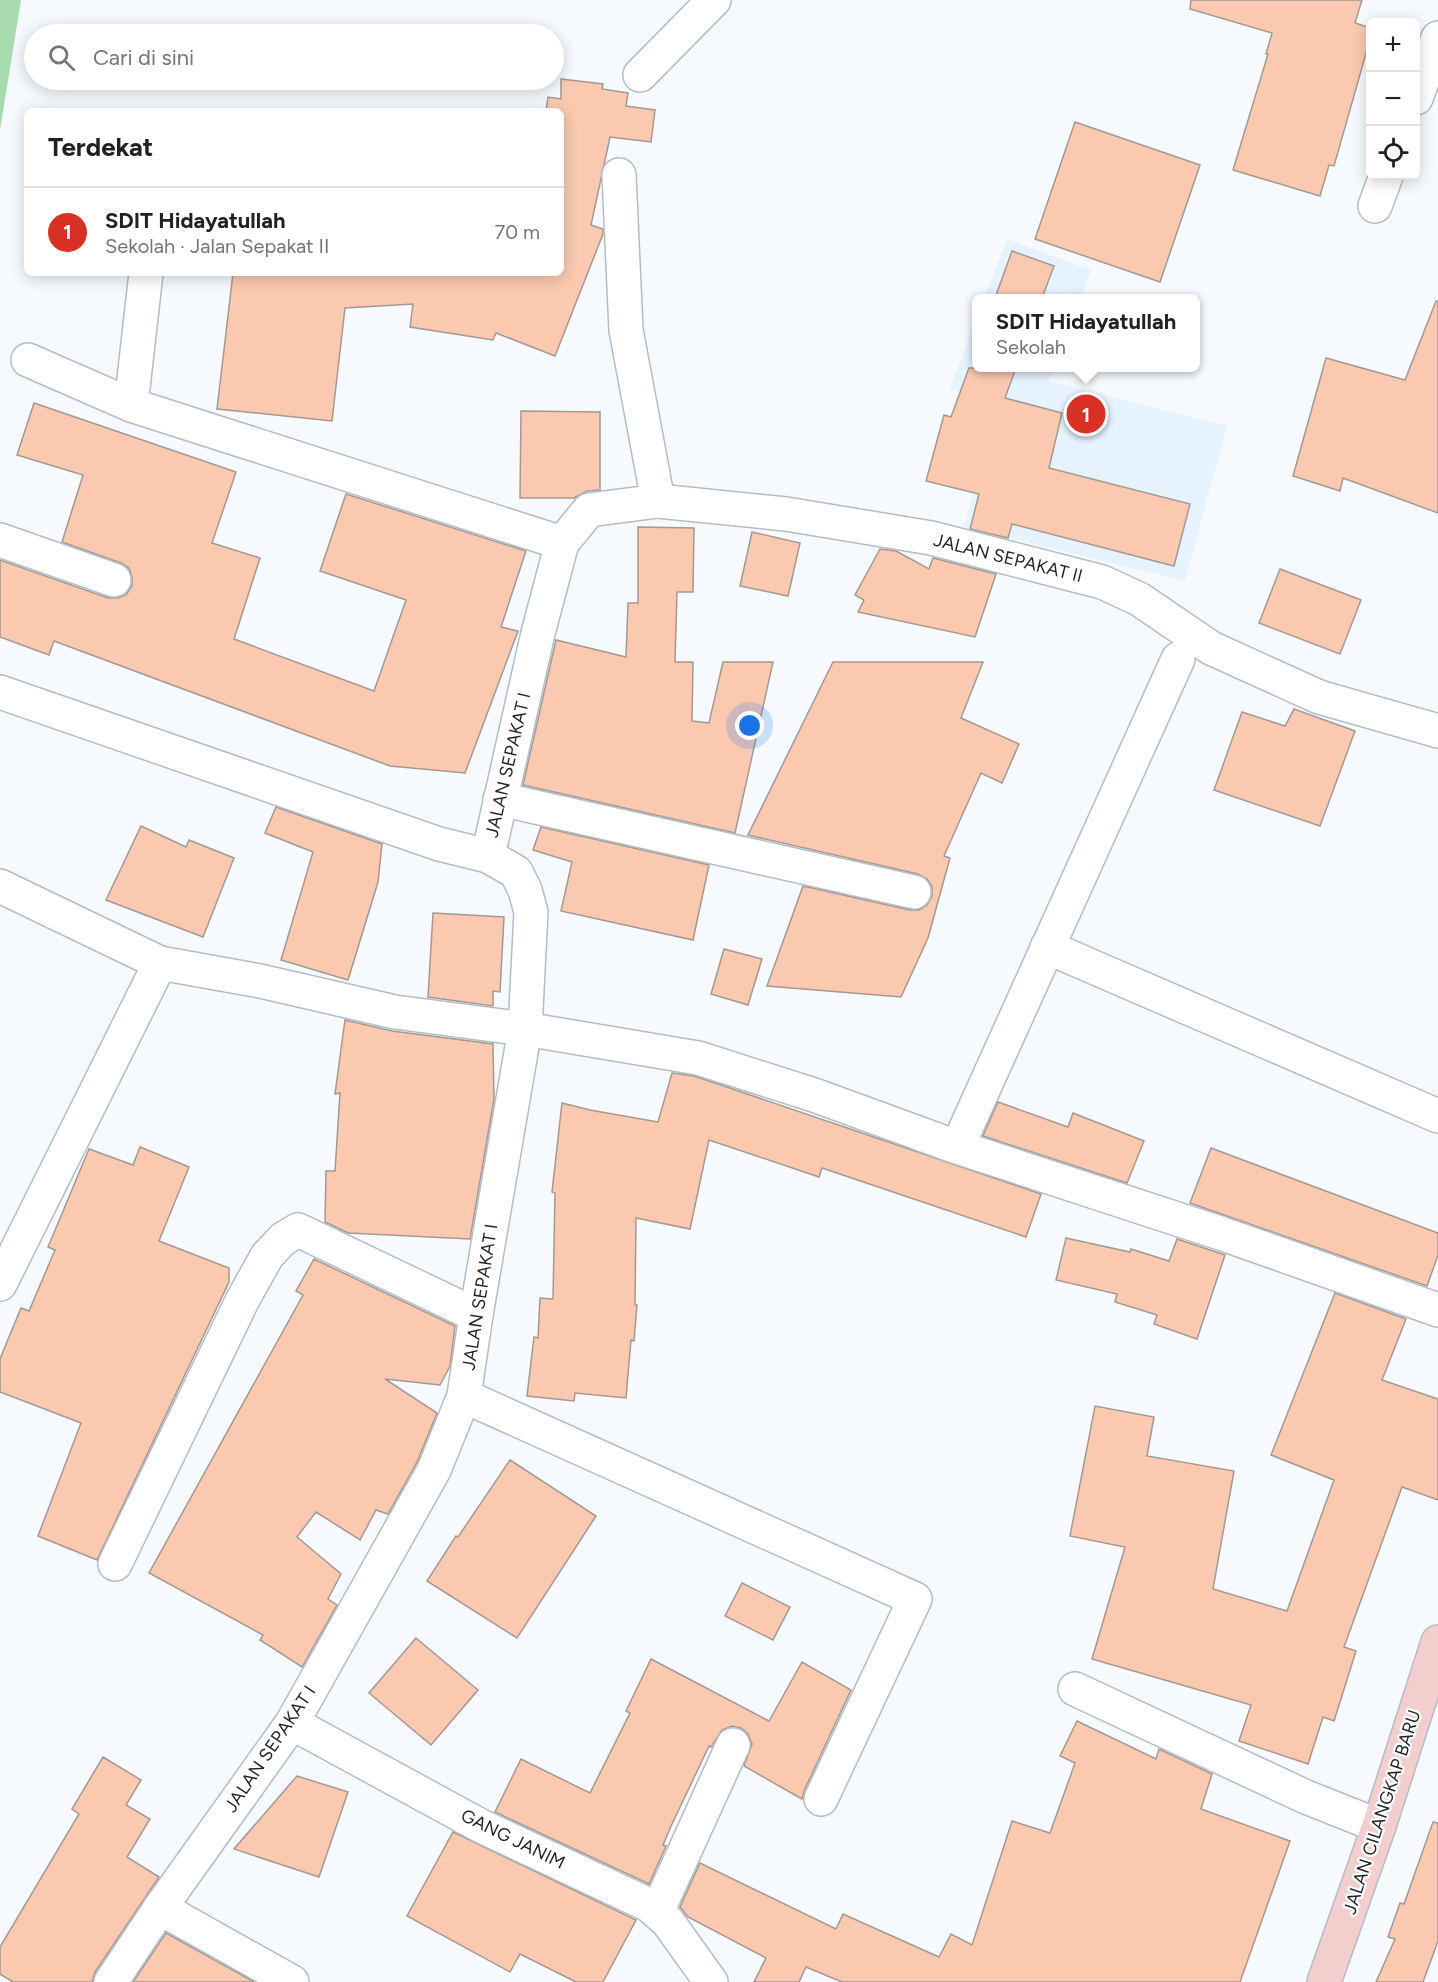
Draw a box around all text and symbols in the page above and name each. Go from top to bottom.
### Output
map controls [1366,18,1420,180]
button: + [1366,18,1420,72]
search box [24,24,564,90]
icon: search [45,41,78,74]
text: Cari di sini [93,44,194,71]
button: − [1366,72,1420,126]
button: locate [1366,126,1420,180]
text: Terdekat [48,131,153,163]
text: SDIT Hidayatullah [105,207,285,234]
text: 1 [63,220,72,244]
text: 70 m [494,220,540,244]
text: Sekolah · Jalan Sepakat II [105,234,329,258]
popup [972,294,1200,372]
text: SDIT Hidayatullah [996,308,1176,335]
text: Sekolah [996,335,1066,359]
pin: 1 [1066,392,1106,436]
street label: JALAN SEPAKAT II [931,529,1085,587]
street label: JALAN SEPAKAT I [481,690,535,840]
your location [735,711,764,740]
street label: JALAN SEPAKAT I [458,1222,502,1372]
street label: JALAN SEPAKAT I [220,1682,320,1816]
street label: JALAN CILANGKAP BARU [1339,1707,1425,1917]
street label: GANG JANIM [457,1804,569,1874]

